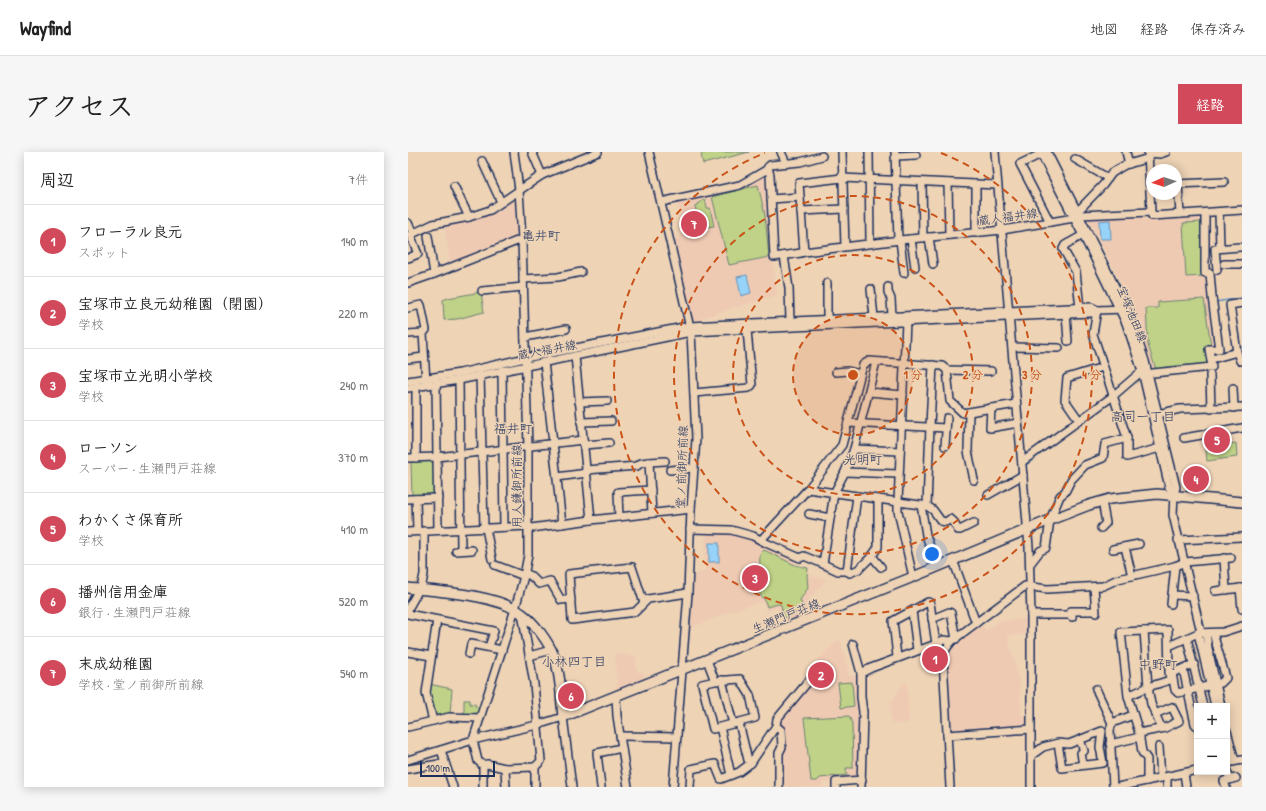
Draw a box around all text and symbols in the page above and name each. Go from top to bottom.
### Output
text: Wayfind [20,15,71,41]
text: 地図 [1090,19,1118,38]
text: 経路 [1140,19,1168,38]
text: 保存済み [1190,19,1246,38]
button: 経路 [1178,84,1242,124]
text: アクセス [24,87,134,125]
north arrow [1146,164,1182,200]
text: 周辺 [40,168,74,191]
text: 7件 [349,170,368,188]
street label: 蔵人福井線 [977,204,1039,229]
pin: 7 [681,209,707,239]
text: フローラル良元 [78,221,182,242]
district label: 亀井町 [521,226,561,244]
text: 1 [51,232,55,250]
text: 140 m [341,232,368,250]
text: スポット [78,243,130,261]
street label: 宝塚池田線 [1113,283,1152,345]
text: 宝塚市立良元幼稚園（閉園） [78,293,273,314]
text: 2 [50,304,56,322]
text: 220 m [338,304,368,322]
text: 学校 [78,315,104,333]
street label: 蔵人福井線 [516,335,578,364]
text: 宝塚市立光明小学校 [78,365,213,386]
text: 1 分 [903,366,923,383]
text: 2 分 [963,366,983,383]
text: 3 分 [1022,366,1042,383]
text: 4 分 [1082,366,1102,383]
centre of rings [846,368,860,382]
text: 3 [50,376,56,394]
text: 240 m [339,376,368,394]
text: 学校 [78,387,104,405]
district label: 高司一丁目 [1110,407,1176,425]
district label: 福井町 [493,419,533,437]
street label: 堂ノ前御所前線 [672,425,691,509]
pin: 5 [1204,425,1230,455]
text: ローソン [78,437,138,458]
street label: 用人鎌御所前線 [508,444,525,528]
text: 4 [51,448,55,466]
text: 370 m [338,448,368,466]
district label: 光明町 [843,450,883,468]
text: スーパー · 生瀬門戸荘線 [78,459,216,477]
pin: 4 [1183,464,1209,494]
text: わかくさ保育所 [78,509,183,530]
text: 5 [50,520,56,538]
text: 410 m [341,520,368,538]
text: 学校 [78,531,104,549]
your location [922,544,942,564]
pin: 3 [742,563,768,593]
text: 播州信用金庫 [78,581,168,602]
text: 6 [50,592,56,610]
text: 520 m [339,592,368,610]
street label: 生瀬門戸荘線 [749,594,822,637]
text: 銀行 · 生瀬門戸荘線 [78,603,191,621]
pin: 1 [922,644,948,674]
district label: 小林四丁目 [541,652,607,670]
text: 末成幼稚園 [78,653,153,674]
district label: 中野町 [1138,655,1178,673]
pin: 2 [808,660,834,690]
text: 7 [50,664,56,682]
text: 540 m [340,664,368,682]
text: 学校 · 堂ノ前御所前線 [78,675,204,693]
pin: 6 [558,681,584,711]
map controls [1194,703,1230,775]
button: + [1194,703,1230,739]
button: − [1194,739,1230,775]
scale bar [420,759,495,778]
text: 100 m [426,761,450,775]

